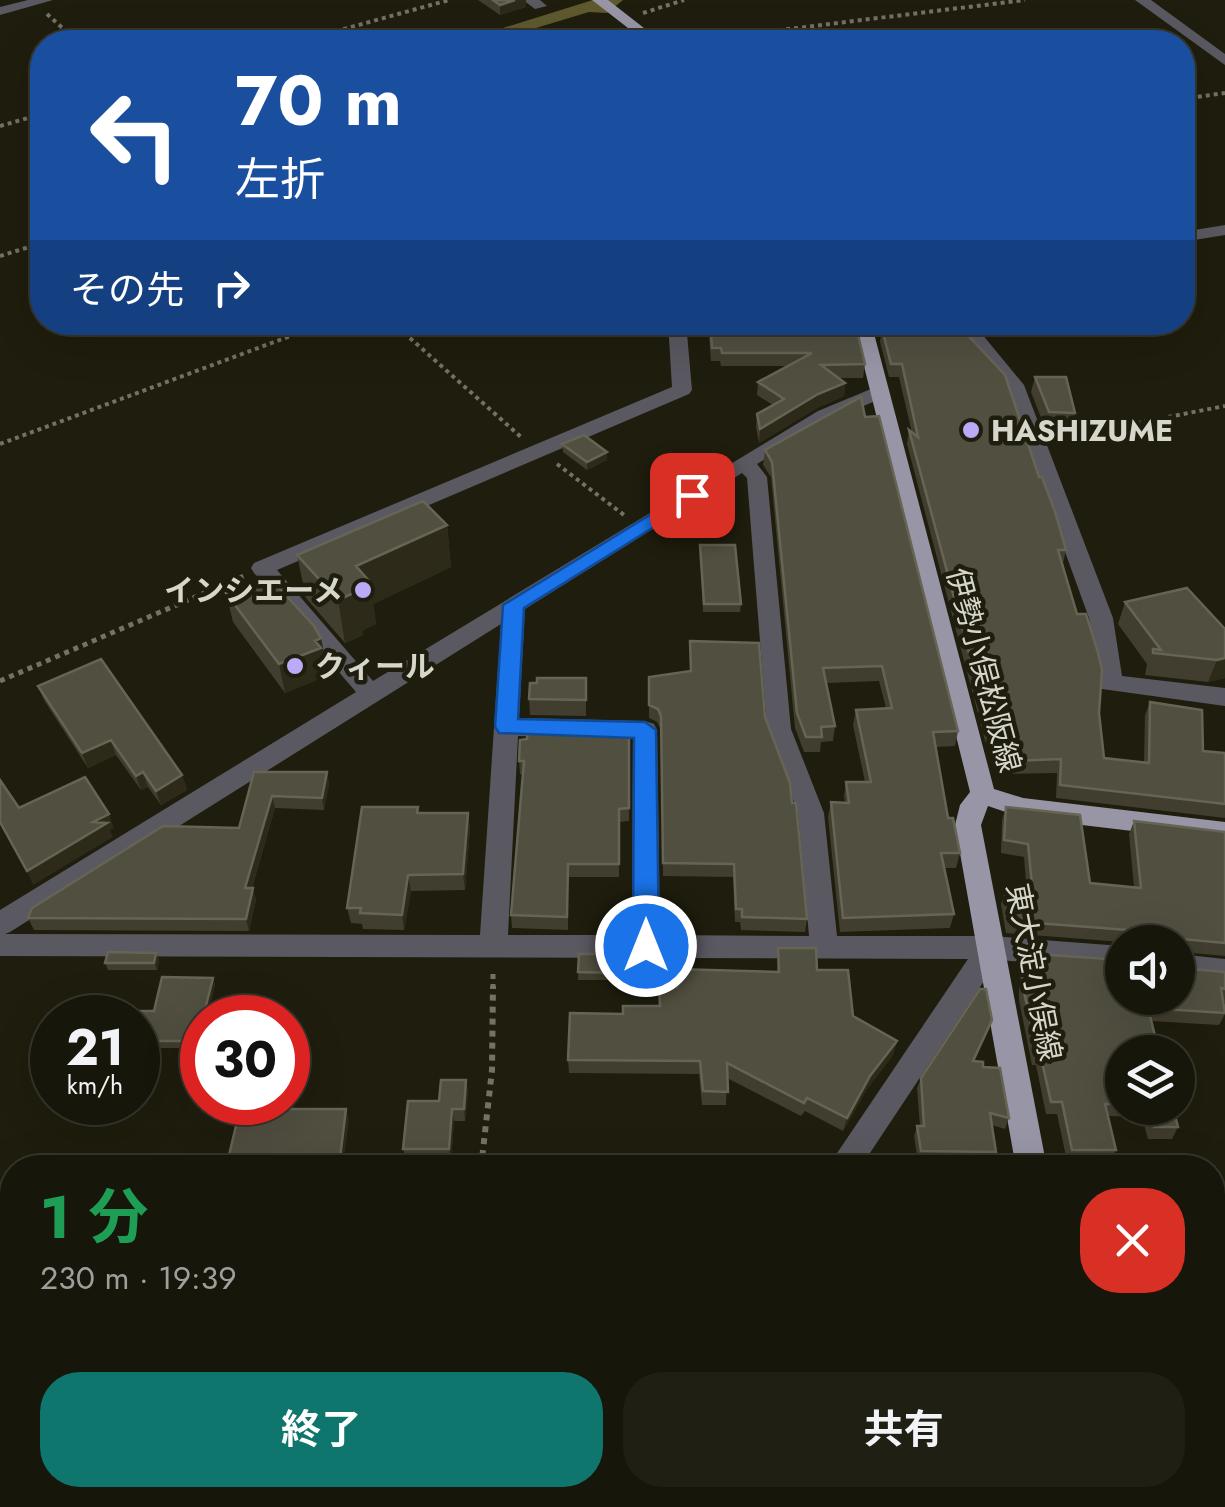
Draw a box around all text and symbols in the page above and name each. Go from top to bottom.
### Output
text: 70 m [235,50,402,151]
icon: left [70,70,200,200]
text: 左折 [235,147,325,212]
icon: right [204,260,259,315]
text: その先 [70,262,184,317]
place label: HASHIZUME [991,409,1173,452]
marker: HASHIZUME [960,419,982,441]
pin [650,453,735,538]
icon: arrive [665,468,720,523]
street label: 伊勢小俣松阪線 [936,563,1032,777]
place label: インシエーメ [164,569,343,612]
marker: インシエーメ [352,579,374,601]
place label: クィール [315,645,435,688]
marker: クィール [284,655,306,677]
street label: 東大淀小俣線 [996,880,1072,1064]
position arrow [594,894,698,998]
map controls [1105,925,1195,1125]
button: sound [1105,925,1195,1015]
speed limit sign: 30 [180,995,310,1125]
text: 21 [66,1011,124,1084]
button: layers [1105,1035,1195,1125]
text: km/h [67,1067,123,1103]
text: 1 分 [40,1174,149,1261]
button: close [1080,1188,1185,1293]
text: 230 m · 19:39 [40,1255,237,1301]
button: 終了 [40,1372,603,1487]
button: 共有 [623,1372,1185,1487]

